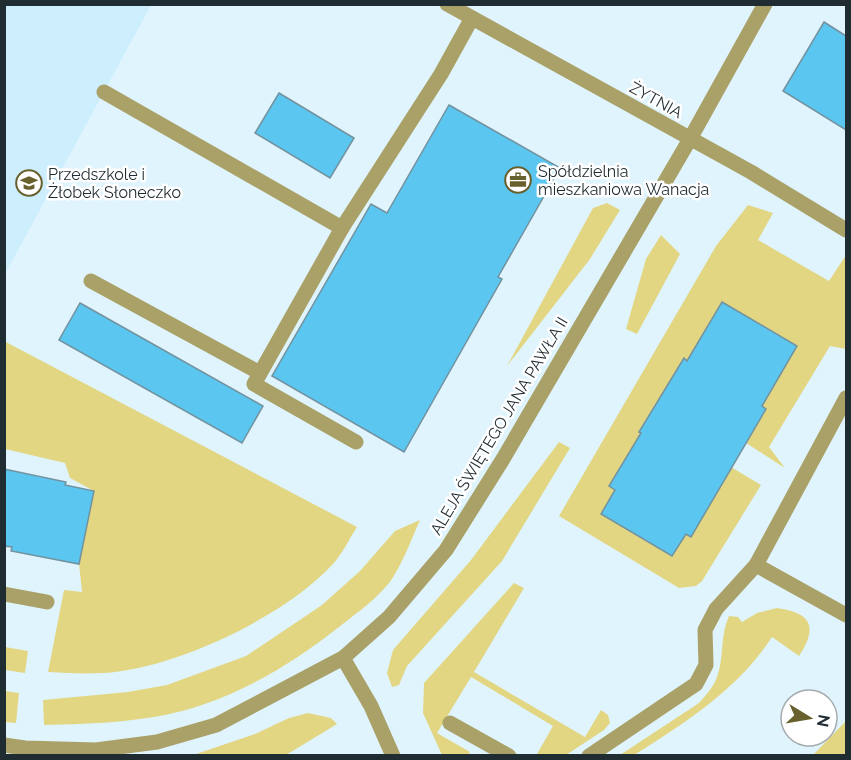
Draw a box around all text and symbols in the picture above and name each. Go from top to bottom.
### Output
street label: ŻYTNIA [626,77,686,122]
place label: Spółdzielnia mieszkaniowa Wanacja [538,162,709,199]
place label: Przedszkole i Żłobek Słoneczko [48,165,181,202]
office icon: Spółdzielnia mieszkaniowa Wanacja [503,165,533,195]
school or university icon: Przedszkole i Żłobek Słoneczko [14,168,44,198]
street label: ALEJA ŚWIĘTEGO JANA PAWŁA II [425,313,572,538]
north arrow [779,688,839,748]
text: N [813,713,834,729]

